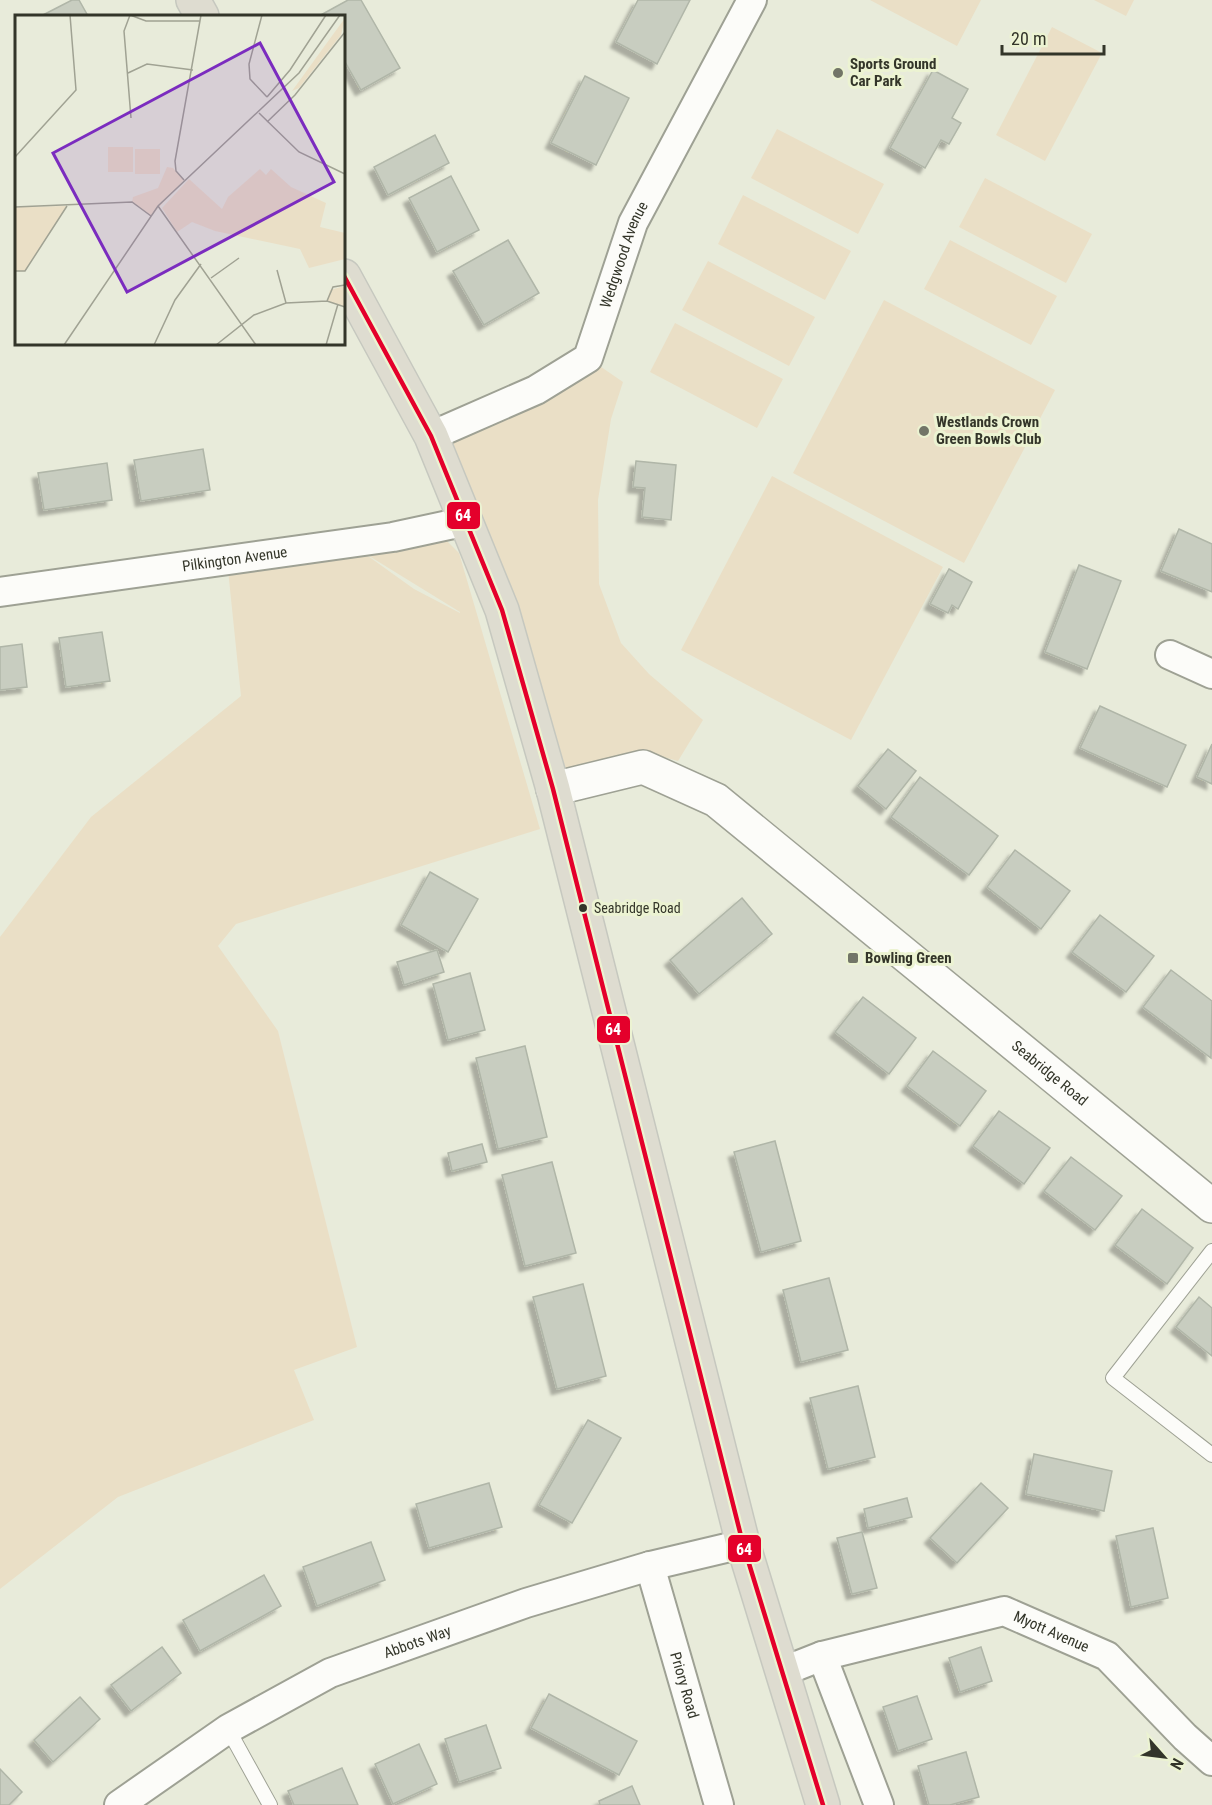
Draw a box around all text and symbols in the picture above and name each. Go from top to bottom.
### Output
inset map [15,15,345,345]
scale bar [1002,18,1104,56]
text: 20 m [1011,28,1046,49]
place label: Sports Ground Car Park [850,55,936,90]
marker: Sports Ground Car Park [831,66,845,80]
street label: Wedgwood Avenue [596,198,652,310]
place label: Westlands Crown Green Bowls Club [936,413,1041,448]
marker: Westlands Crown Green Bowls Club [917,424,931,438]
line badge: 64 [446,501,481,530]
text: 64 [455,506,471,525]
street label: Pilkington Avenue [181,543,288,575]
place label: Seabridge Road [594,900,681,916]
marker: Seabridge Road [577,902,589,914]
place label: Bowling Green [865,949,952,967]
marker: Bowling Green [846,951,860,965]
line badge: 64 [596,1015,631,1044]
text: 64 [605,1020,621,1039]
street label: Seabridge Road [1008,1037,1091,1110]
line badge: 64 [727,1534,762,1563]
text: 64 [736,1540,752,1559]
street label: Myott Avenue [1011,1607,1092,1656]
street label: Abbots Way [381,1622,453,1662]
street label: Priory Road [666,1650,703,1721]
north arrow [1134,1727,1194,1787]
text: N [1166,1755,1187,1773]

